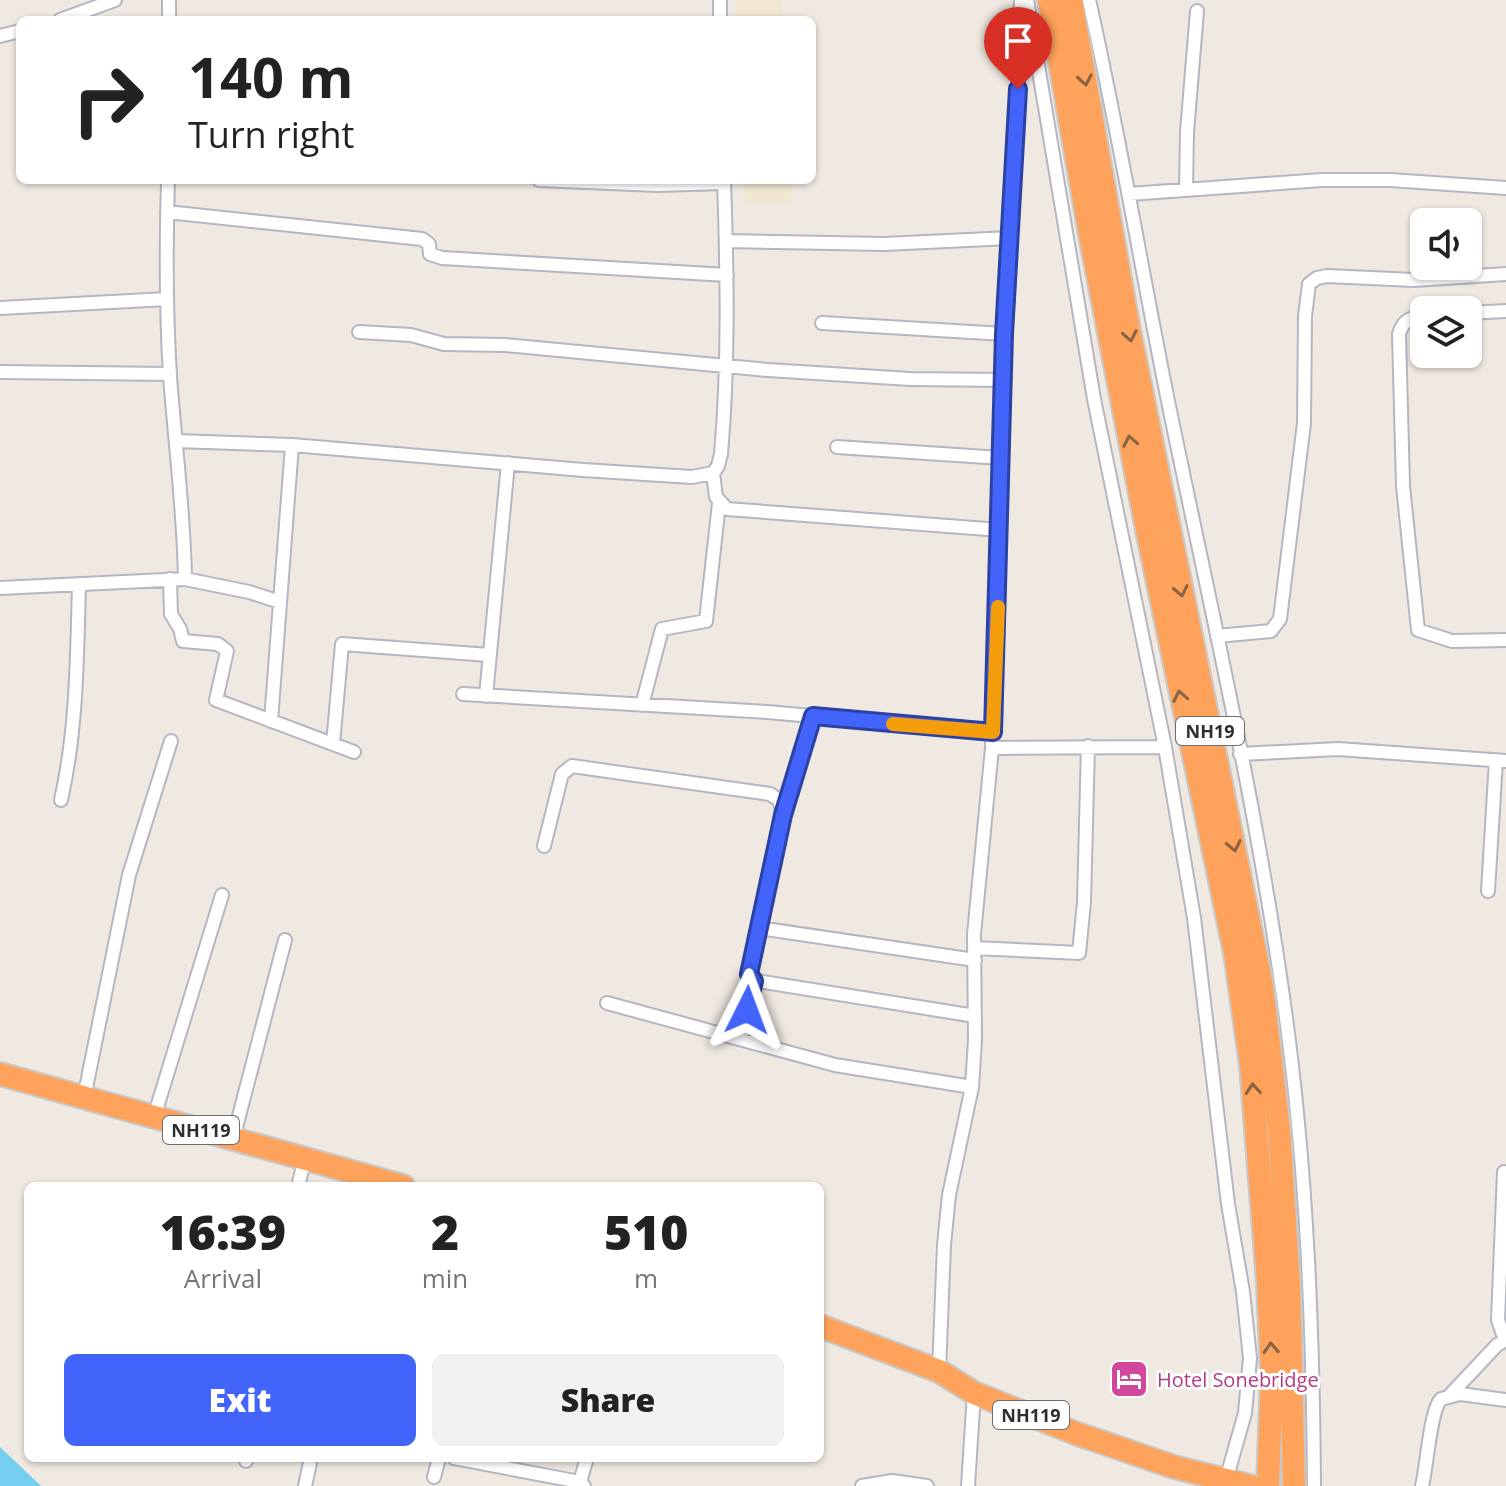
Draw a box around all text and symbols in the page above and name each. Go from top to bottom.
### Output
pin [984,7,1052,89]
icon: arrive [996,19,1040,63]
text: 140 m [188,38,354,114]
icon: right [56,48,160,152]
one-way arrow [1075,73,1092,87]
text: Turn right [188,110,354,159]
map controls [1410,208,1482,368]
button: sound [1410,208,1482,280]
button: layers [1410,296,1482,368]
one-way arrow [1121,329,1138,343]
one-way arrow [1122,434,1139,448]
one-way arrow [1172,584,1189,598]
one-way arrow [1173,689,1190,703]
road number: NH19 [1176,717,1244,745]
one-way arrow [1225,839,1242,852]
position arrow [705,968,789,1052]
one-way arrow [1245,1082,1262,1095]
road number: NH119 [163,1116,239,1144]
text: 16:39 [160,1199,286,1264]
text: 2 [431,1199,459,1264]
text: 510 [604,1199,688,1264]
text: Arrival [184,1260,262,1296]
text: min [422,1260,468,1296]
text: m [634,1260,658,1296]
one-way arrow [1262,1341,1279,1354]
button: Exit [64,1354,416,1446]
button: Share [432,1354,784,1446]
hotel icon: Hotel Sonebridge [1108,1358,1150,1400]
place label: Hotel Sonebridge [1157,1366,1319,1393]
road number: NH119 [993,1401,1069,1429]

